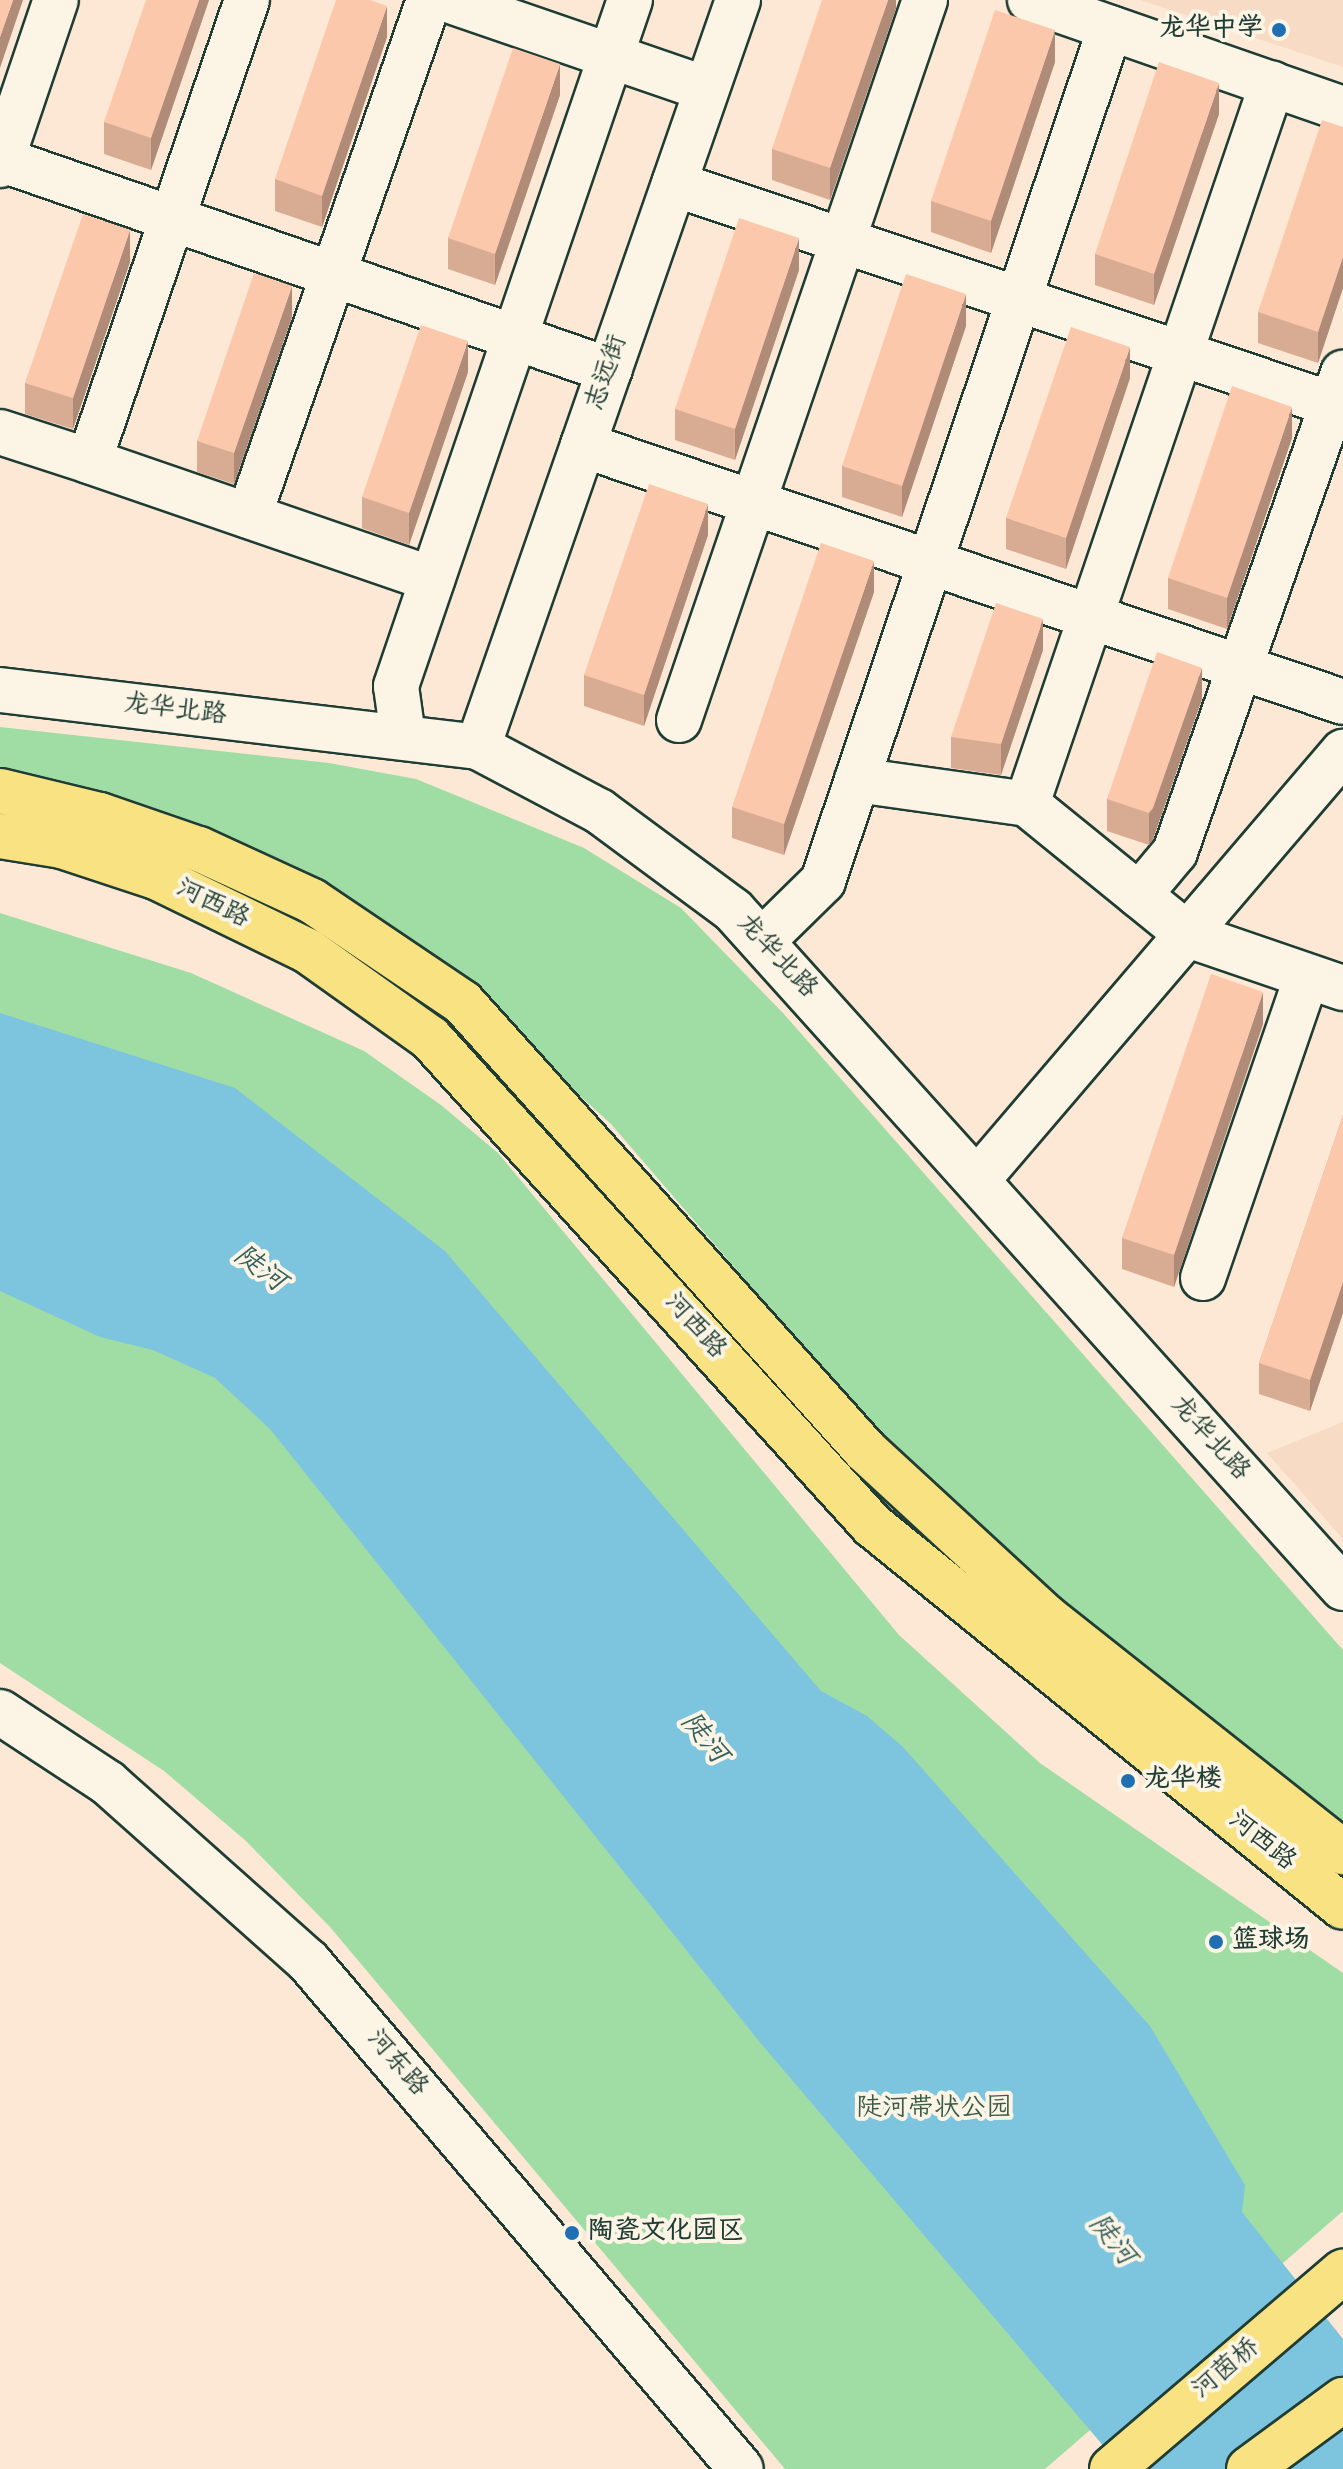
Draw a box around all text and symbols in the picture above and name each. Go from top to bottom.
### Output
place label: 龙华中学 [1159,14,1263,46]
marker: 龙华中学 [1270,21,1288,39]
street label: 志远街 [581,331,635,415]
street label: 龙华北路 [121,689,229,733]
street label: 河西路 [170,874,254,936]
street label: 龙华北路 [729,908,823,1006]
water label: 陡河 [227,1240,291,1300]
street label: 河西路 [656,1288,732,1366]
street label: 龙华北路 [1163,1390,1255,1488]
water label: 陡河 [672,1707,734,1771]
place label: 龙华楼 [1144,1765,1222,1797]
marker: 龙华楼 [1119,1772,1137,1790]
street label: 河西路 [1221,1805,1301,1879]
place label: 篮球场 [1232,1926,1310,1958]
marker: 篮球场 [1207,1933,1225,1951]
street label: 河东路 [359,2024,433,2104]
park label: 陡河带状公园 [856,2094,1012,2126]
water label: 陡河 [1080,2209,1142,2273]
place label: 陶瓷文化园区 [588,2217,744,2249]
marker: 陶瓷文化园区 [563,2224,581,2242]
street label: 河茵桥 [1187,2333,1267,2407]

